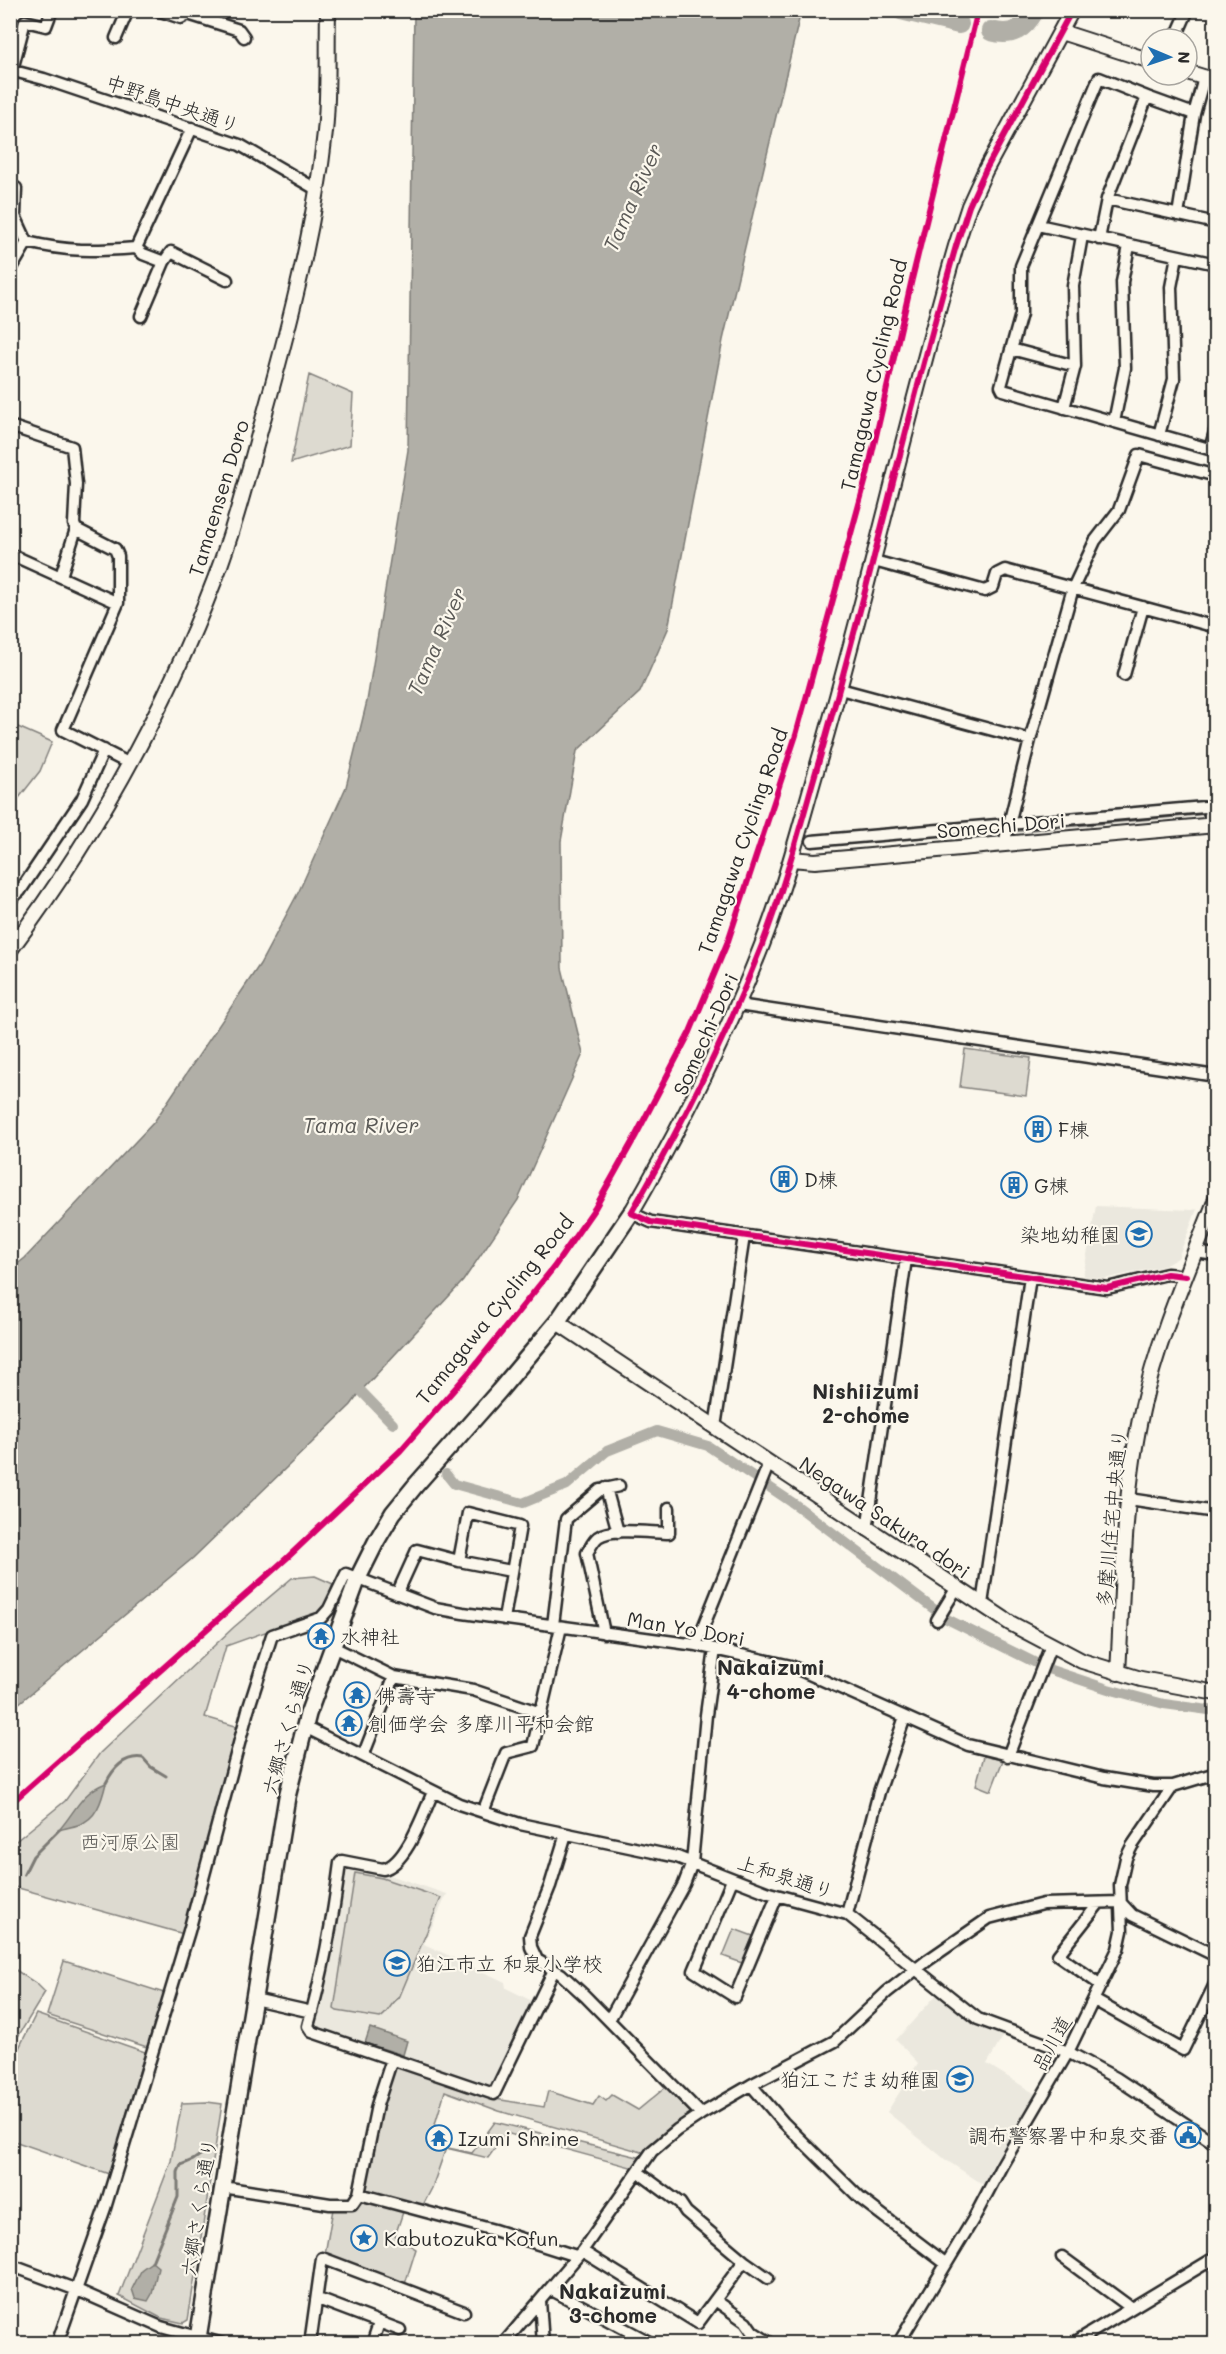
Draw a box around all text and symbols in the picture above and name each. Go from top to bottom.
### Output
north arrow [1139,27,1199,87]
text: N [1174,51,1195,64]
street label: 中野島中央通り [103,68,243,138]
water label: Tama River [596,139,668,255]
street label: Tamagawa Cycling Road [834,257,912,493]
street label: Tamaensen Doro [182,416,254,580]
water label: Tama River [400,583,472,699]
street label: Tamagawa Cycling Road [691,725,793,957]
street label: Somechi Dori [936,806,1066,844]
street label: Somechi-Dori [667,969,743,1099]
water label: Tama River [303,1111,419,1138]
building icon: F棟 [1023,1114,1053,1144]
place label: F棟 [1058,1116,1089,1142]
building icon: D棟 [769,1164,799,1194]
place label: D棟 [804,1166,838,1192]
building icon: G棟 [999,1170,1029,1200]
place label: G棟 [1034,1172,1069,1198]
street label: Tamagawa Cycling Road [409,1209,579,1409]
school or university icon: 染地幼稚園 [1124,1219,1154,1249]
place label: 染地幼稚園 [1020,1221,1120,1247]
district label: Nishiizumi 2-chome [812,1377,920,1428]
street label: 多摩川住宅中央通り [1090,1427,1132,1609]
street label: Negawa Sakura dori [795,1450,975,1584]
street label: Man Yo Dori [625,1605,747,1651]
temple icon: 水神社 [306,1621,336,1651]
place label: 水神社 [340,1623,400,1649]
district label: Nakaizumi 4-chome [717,1653,825,1704]
street label: 六郷さくら通り [255,1656,319,1798]
temple icon: 佛壽寺 [342,1680,372,1710]
place label: 佛壽寺 [376,1682,436,1708]
temple icon: 創価学会 多摩川平和会館 [334,1708,364,1738]
place label: 創価学会 多摩川平和会館 [368,1710,594,1736]
park label: 西河原公園 [80,1828,180,1854]
street label: 上和泉通り [734,1848,838,1904]
school or university icon: 狛江市立 和泉小学校 [382,1948,412,1978]
place label: 狛江市立 和泉小学校 [416,1950,602,1976]
street label: 品川道 [1025,2010,1077,2076]
school or university icon: 狛江こだま幼稚園 [945,2064,975,2094]
place label: 狛江こだま幼稚園 [780,2066,940,2092]
public building icon: 調布警察署中和泉交番 [1173,2120,1203,2150]
place label: 調布警察署中和泉交番 [968,2122,1168,2148]
temple icon: Izumi Shrine [424,2123,454,2153]
place label: Izumi Shrine [458,2125,579,2151]
street label: 六郷さくら通り [174,2136,222,2278]
place icon: Kabutozuka Kofun [349,2223,379,2253]
place label: Kabutozuka Kofun [384,2225,558,2251]
district label: Nakaizumi 3-chome [559,2277,667,2328]

